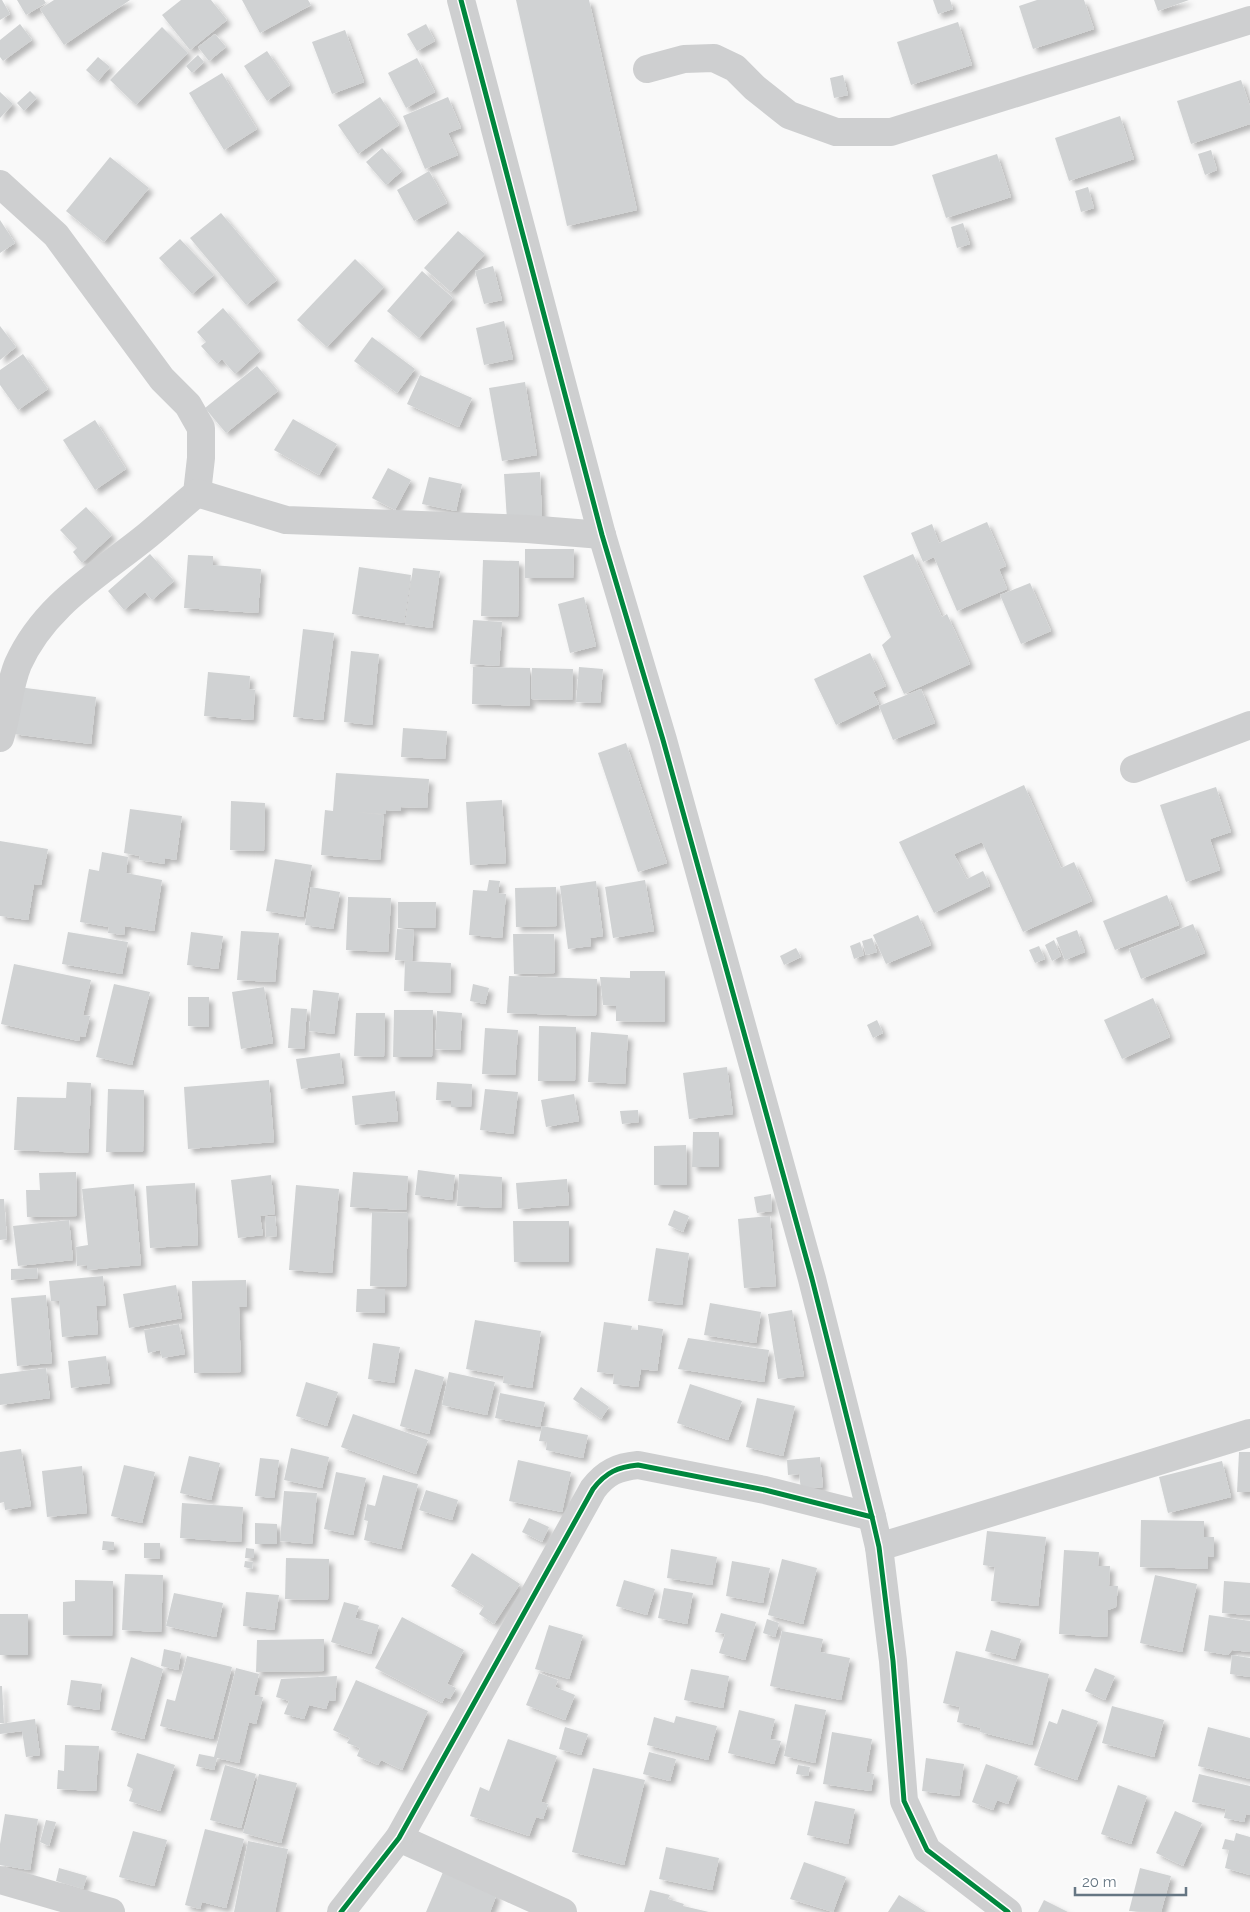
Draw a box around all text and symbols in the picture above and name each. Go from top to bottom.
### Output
scale bar [1075,1864,1186,1896]
text: 20 m [1082,1873,1117,1891]

